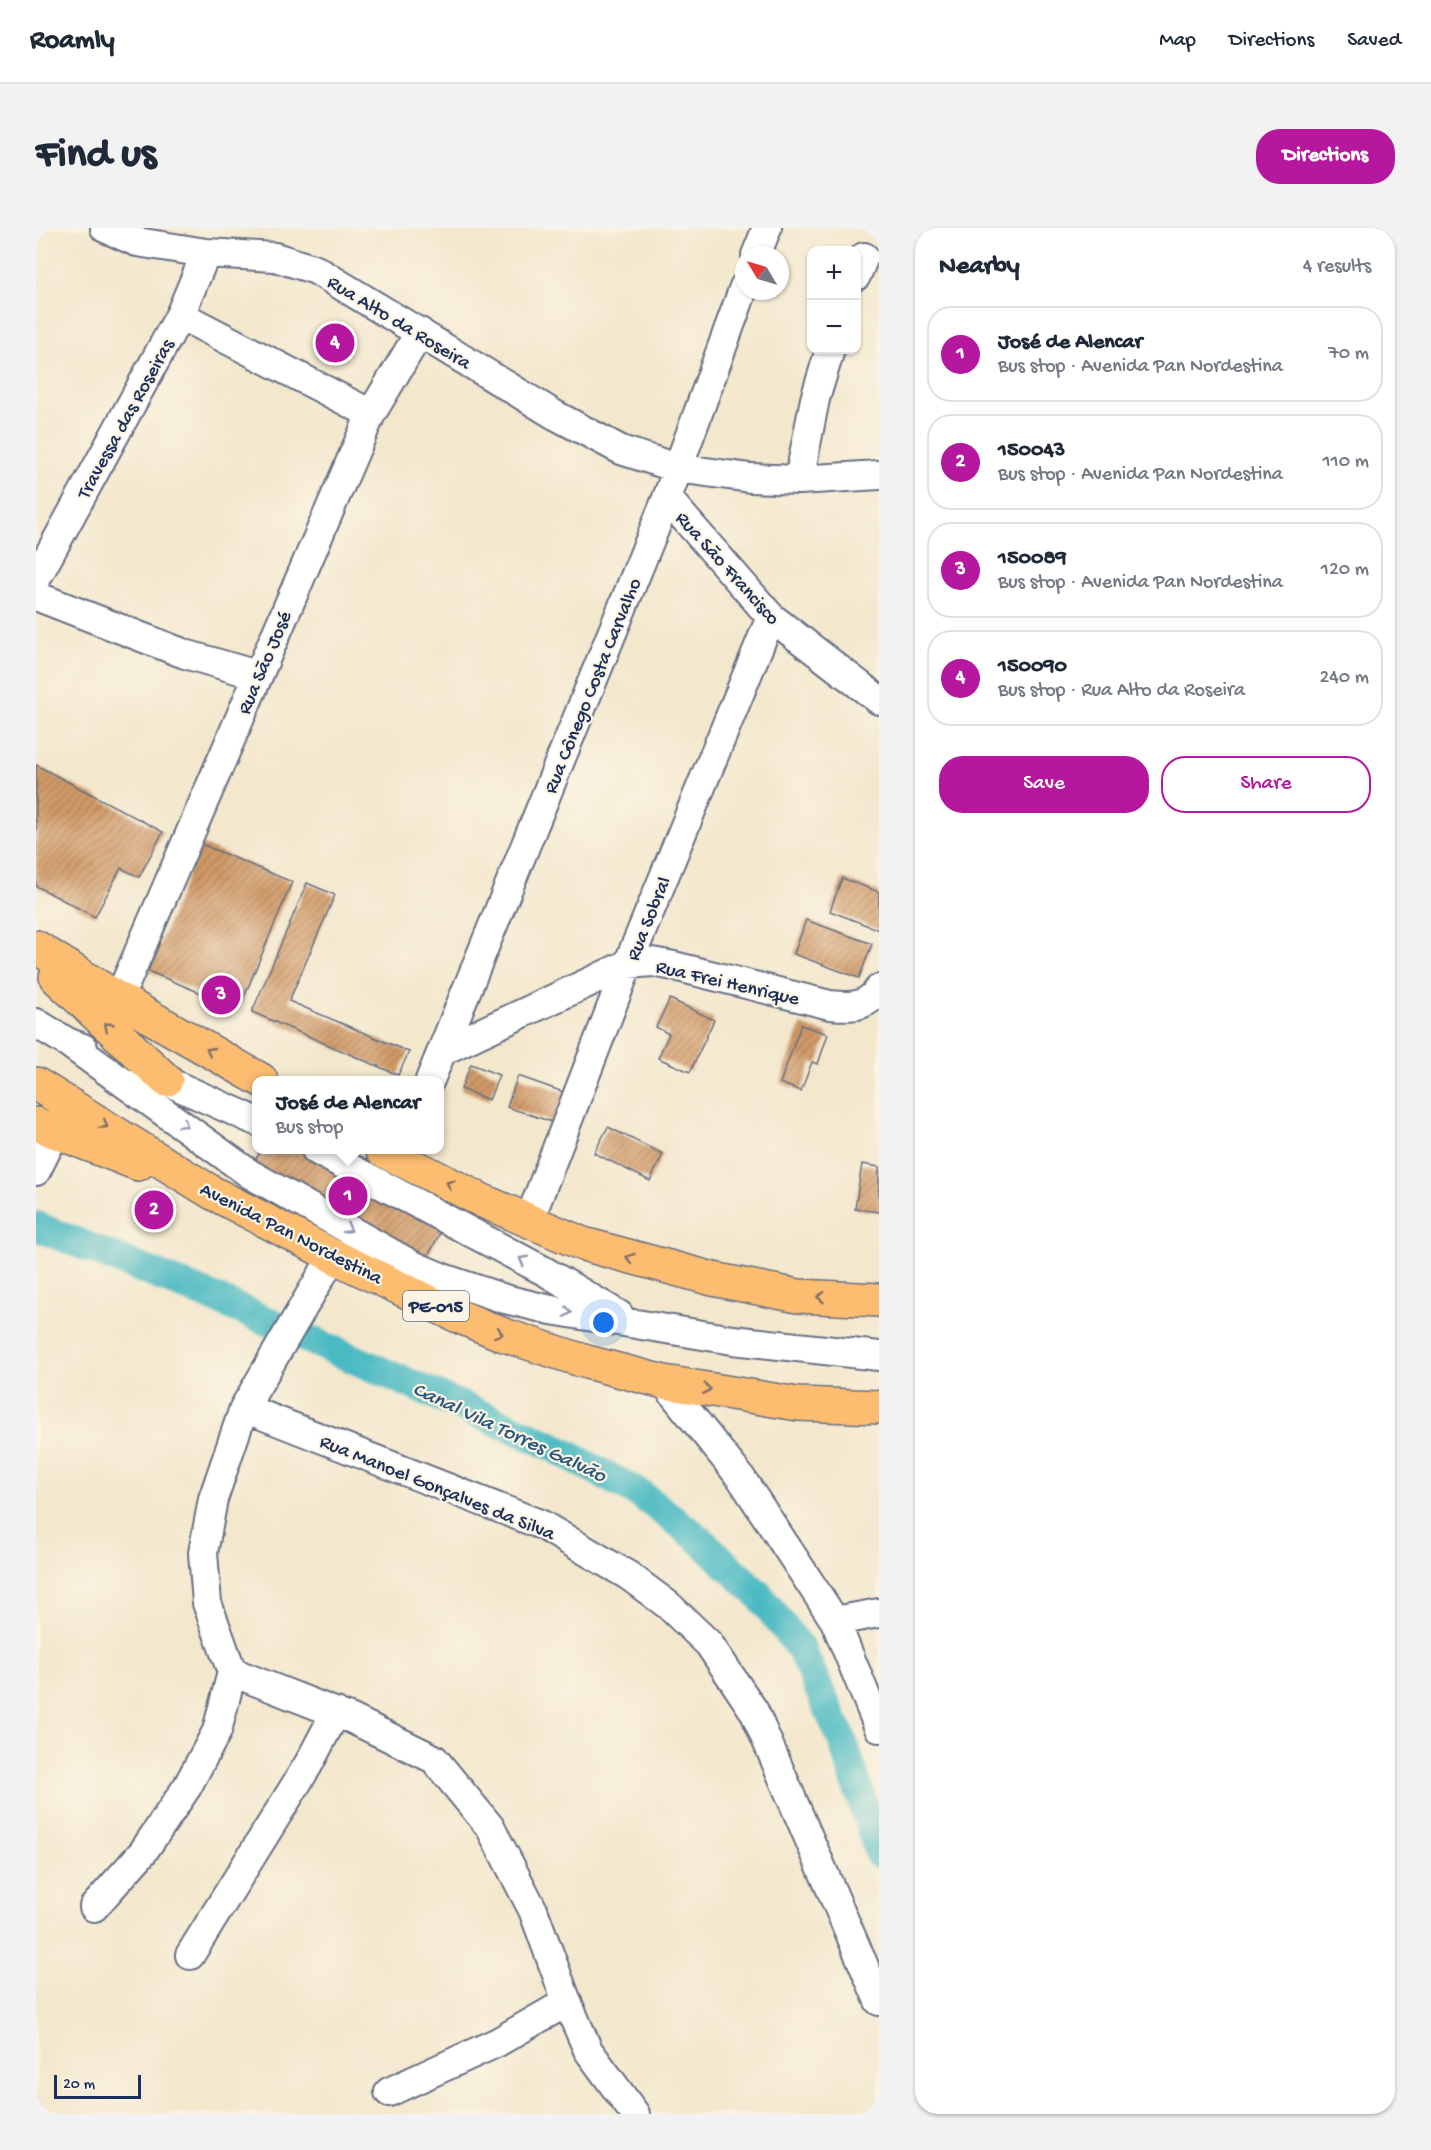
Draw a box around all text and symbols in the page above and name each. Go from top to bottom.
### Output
text: Roamly [30,25,115,58]
text: Map [1159,29,1196,54]
text: Directions [1229,29,1314,54]
text: Saved [1347,29,1401,54]
button: Directions [1256,129,1395,184]
text: Find us [36,132,156,181]
north arrow [735,246,789,300]
map controls [807,246,861,354]
button: + [807,246,861,300]
text: Nearby [939,252,1020,283]
text: 4 results [1303,256,1371,279]
street label: Rua Alto da Roseira [322,272,475,377]
button: − [807,300,861,354]
pin: 4 [316,320,354,366]
text: José de Alencar [998,330,1142,356]
street label: Travessa das Roseiras [73,335,181,504]
text: 1 [956,343,965,366]
text: 70 m [1328,343,1369,366]
text: Bus stop · Avenida Pan Nordestina [998,356,1283,379]
text: 150043 [998,438,1065,464]
text: 2 [956,451,965,474]
text: 110 m [1323,451,1369,474]
text: Bus stop · Avenida Pan Nordestina [998,464,1283,487]
street label: Rua São Francisco [669,508,783,631]
text: 150089 [998,546,1067,572]
text: 3 [955,559,966,582]
text: 120 m [1321,559,1369,582]
text: Bus stop · Avenida Pan Nordestina [998,572,1283,595]
street label: Rua Cônego Costa Carvalho [540,575,648,797]
street label: Rua São José [234,608,299,718]
text: 150090 [998,654,1067,680]
text: 4 [956,667,965,690]
text: 240 m [1319,667,1369,690]
text: Bus stop · Rua Alto da Roseira [998,680,1245,703]
button: Save [939,756,1149,813]
button: Share [1161,756,1371,813]
street label: Rua Sobral [623,874,677,965]
street label: Rua Frei Henrique [653,957,802,1012]
pin: 3 [202,972,240,1017]
one-way arrow [104,1022,115,1033]
one-way arrow [206,1047,216,1058]
popup [252,1076,444,1154]
text: José de Alencar [276,1091,420,1117]
one-way arrow [177,1117,188,1128]
text: Bus stop [276,1117,343,1140]
one-way arrow [98,1118,108,1130]
pin: 1 [328,1174,368,1218]
street label: Avenida Pan Nordestina [195,1179,386,1292]
one-way arrow [445,1180,456,1192]
pin: 2 [134,1188,174,1232]
one-way arrow [342,1222,352,1233]
one-way arrow [625,1253,636,1265]
one-way arrow [519,1256,529,1267]
one-way arrow [816,1290,825,1303]
road number: PE-015 [403,1291,469,1321]
one-way arrow [563,1305,572,1317]
your location [589,1308,618,1337]
one-way arrow [493,1326,504,1338]
water label: Canal Vila Torres Galvão [408,1378,610,1490]
one-way arrow [703,1382,712,1394]
street label: Rua Manoel Gonçalves da Silva [316,1431,558,1547]
scale bar [54,2072,141,2100]
text: 20 m [63,2076,95,2095]

